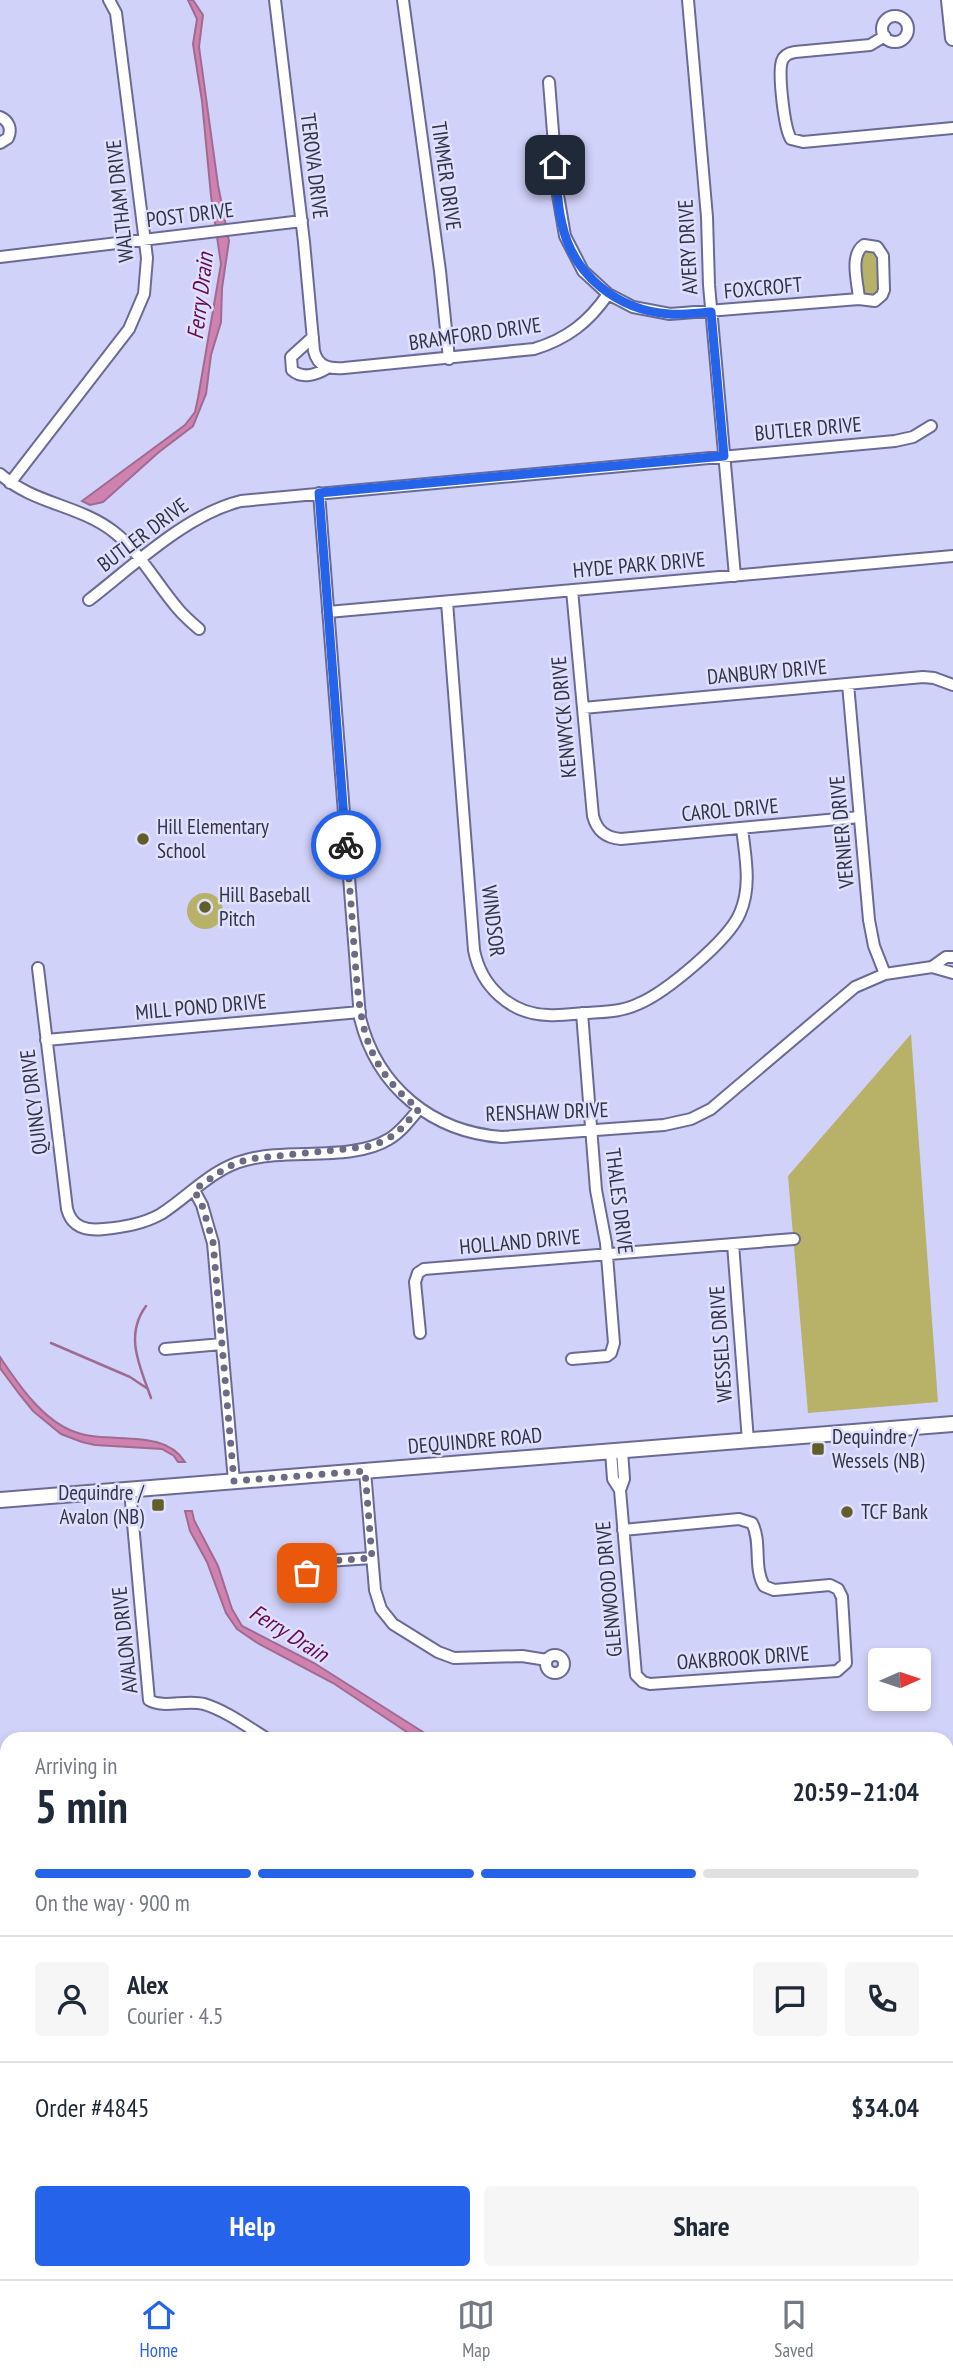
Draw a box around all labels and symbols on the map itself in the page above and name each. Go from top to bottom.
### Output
street label: TEROVA DRIVE [295,112,334,220]
street label: TIMMER DRIVE [426,120,467,232]
pin [525,135,585,195]
street label: WALTHAM DRIVE [100,138,139,264]
street label: POST DRIVE [145,196,235,233]
street label: AVERY DRIVE [672,199,703,295]
water label: Ferry Drain [180,249,219,341]
street label: FOXCROFT [723,271,804,304]
street label: BRAMFORD DRIVE [407,311,543,356]
street label: BUTLER DRIVE [753,410,863,447]
street label: BUTLER DRIVE [92,492,194,578]
street label: HYDE PARK DRIVE [572,545,706,584]
street label: DANBURY DRIVE [706,653,828,690]
street label: KENWYCK DRIVE [545,655,582,779]
street label: VERNIER DRIVE [823,774,860,891]
street label: CAROL DRIVE [680,792,780,827]
courier [311,810,381,880]
place label: Hill Elementary School [157,813,269,864]
marker: Hill Elementary School [135,831,151,847]
place label: Hill Baseball Pitch [219,881,311,932]
street label: WINDSOR [476,884,511,958]
marker: Hill Baseball Pitch [197,899,213,915]
street label: MILL POND DRIVE [134,987,268,1026]
street label: QUINCY DRIVE [14,1048,53,1156]
street label: RENSHAW DRIVE [485,1096,609,1127]
street label: THALES DRIVE [600,1146,639,1255]
street label: HOLLAND DRIVE [458,1223,582,1260]
street label: WESSELS DRIVE [703,1285,738,1403]
street label: DEQUINDRE ROAD [407,1421,543,1460]
place label: Dequindre / Wessels (NB) [832,1423,924,1474]
marker: Dequindre / Wessels (NB) [810,1441,826,1457]
place label: Dequindre / Avalon (NB) [58,1479,145,1530]
marker: Dequindre / Avalon (NB) [150,1497,166,1513]
place label: TCF Bank [861,1498,928,1525]
marker: TCF Bank [839,1504,855,1520]
street label: GLENWOOD DRIVE [589,1520,628,1658]
pin [277,1543,337,1603]
street label: AVALON DRIVE [105,1585,144,1695]
water label: Ferry Drain [245,1597,336,1669]
street label: OAKBROOK DRIVE [676,1639,810,1676]
north arrow [868,1648,931,1712]

